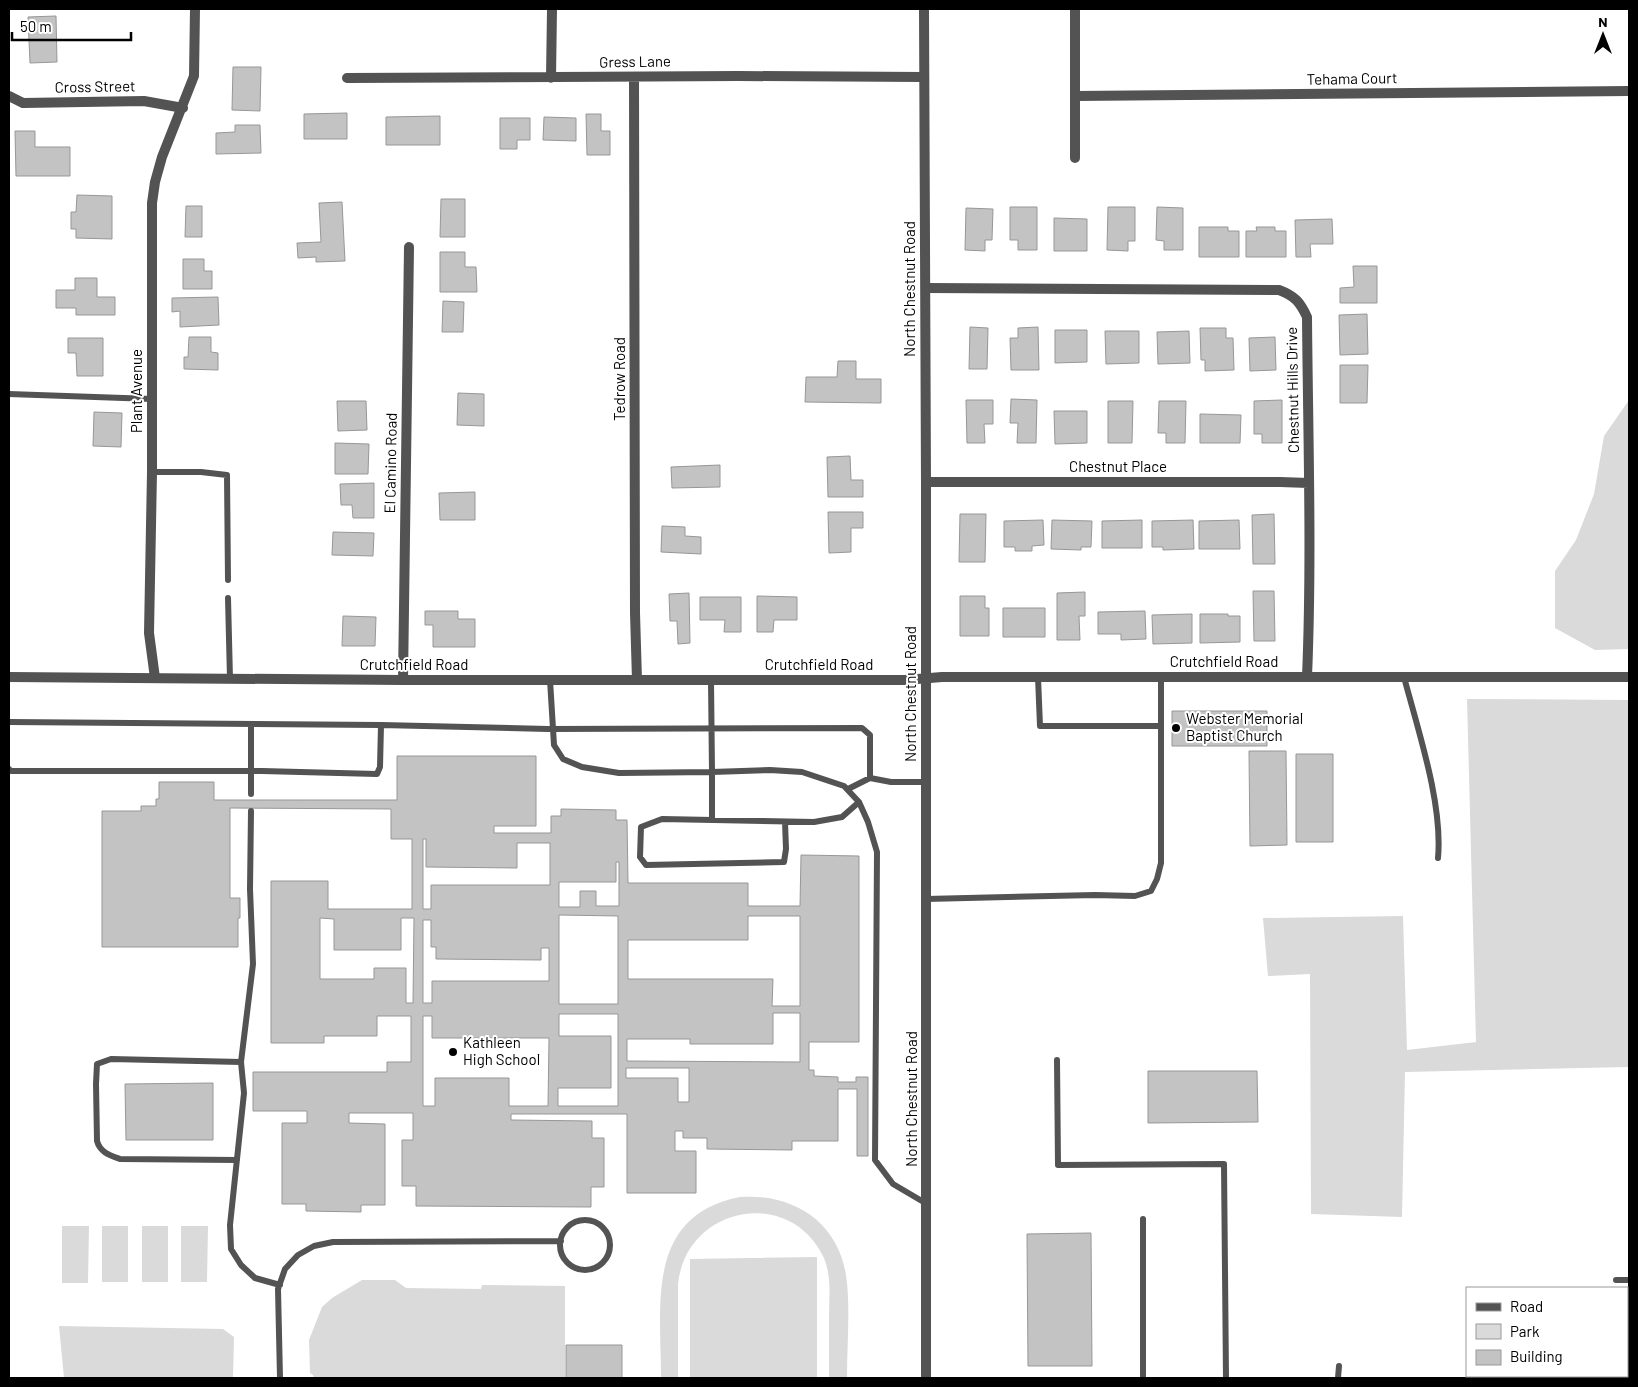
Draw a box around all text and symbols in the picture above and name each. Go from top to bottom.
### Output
scale bar [12,10,131,42]
north arrow [1578,10,1628,60]
text: N [1598,13,1608,30]
text: 50 m [20,17,52,35]
street label: Gress Lane [599,51,671,71]
street label: Tehama Court [1306,68,1398,88]
street label: Cross Street [54,76,136,96]
street label: North Chestnut Road [900,221,918,357]
street label: Chestnut Hills Drive [1282,327,1302,453]
street label: Tedrow Road [610,337,628,421]
street label: Plant Avenue [127,349,145,433]
street label: El Camino Road [380,412,400,514]
street label: Chestnut Place [1069,457,1167,475]
street label: North Chestnut Road [901,626,919,762]
street label: Crutchfield Road [1170,652,1278,670]
street label: Crutchfield Road [360,655,468,673]
street label: Crutchfield Road [765,655,873,673]
place label: Webster Memorial Baptist Church [1186,709,1303,744]
marker: Webster Memorial Baptist Church [1170,722,1182,734]
street label: North Chestnut Road [902,1031,920,1167]
place label: Kathleen High School [463,1033,540,1068]
marker: Kathleen High School [447,1046,459,1058]
legend [1466,1287,1628,1377]
text: Road [1510,1297,1543,1315]
text: Park [1510,1322,1540,1340]
text: Building [1510,1347,1563,1365]

